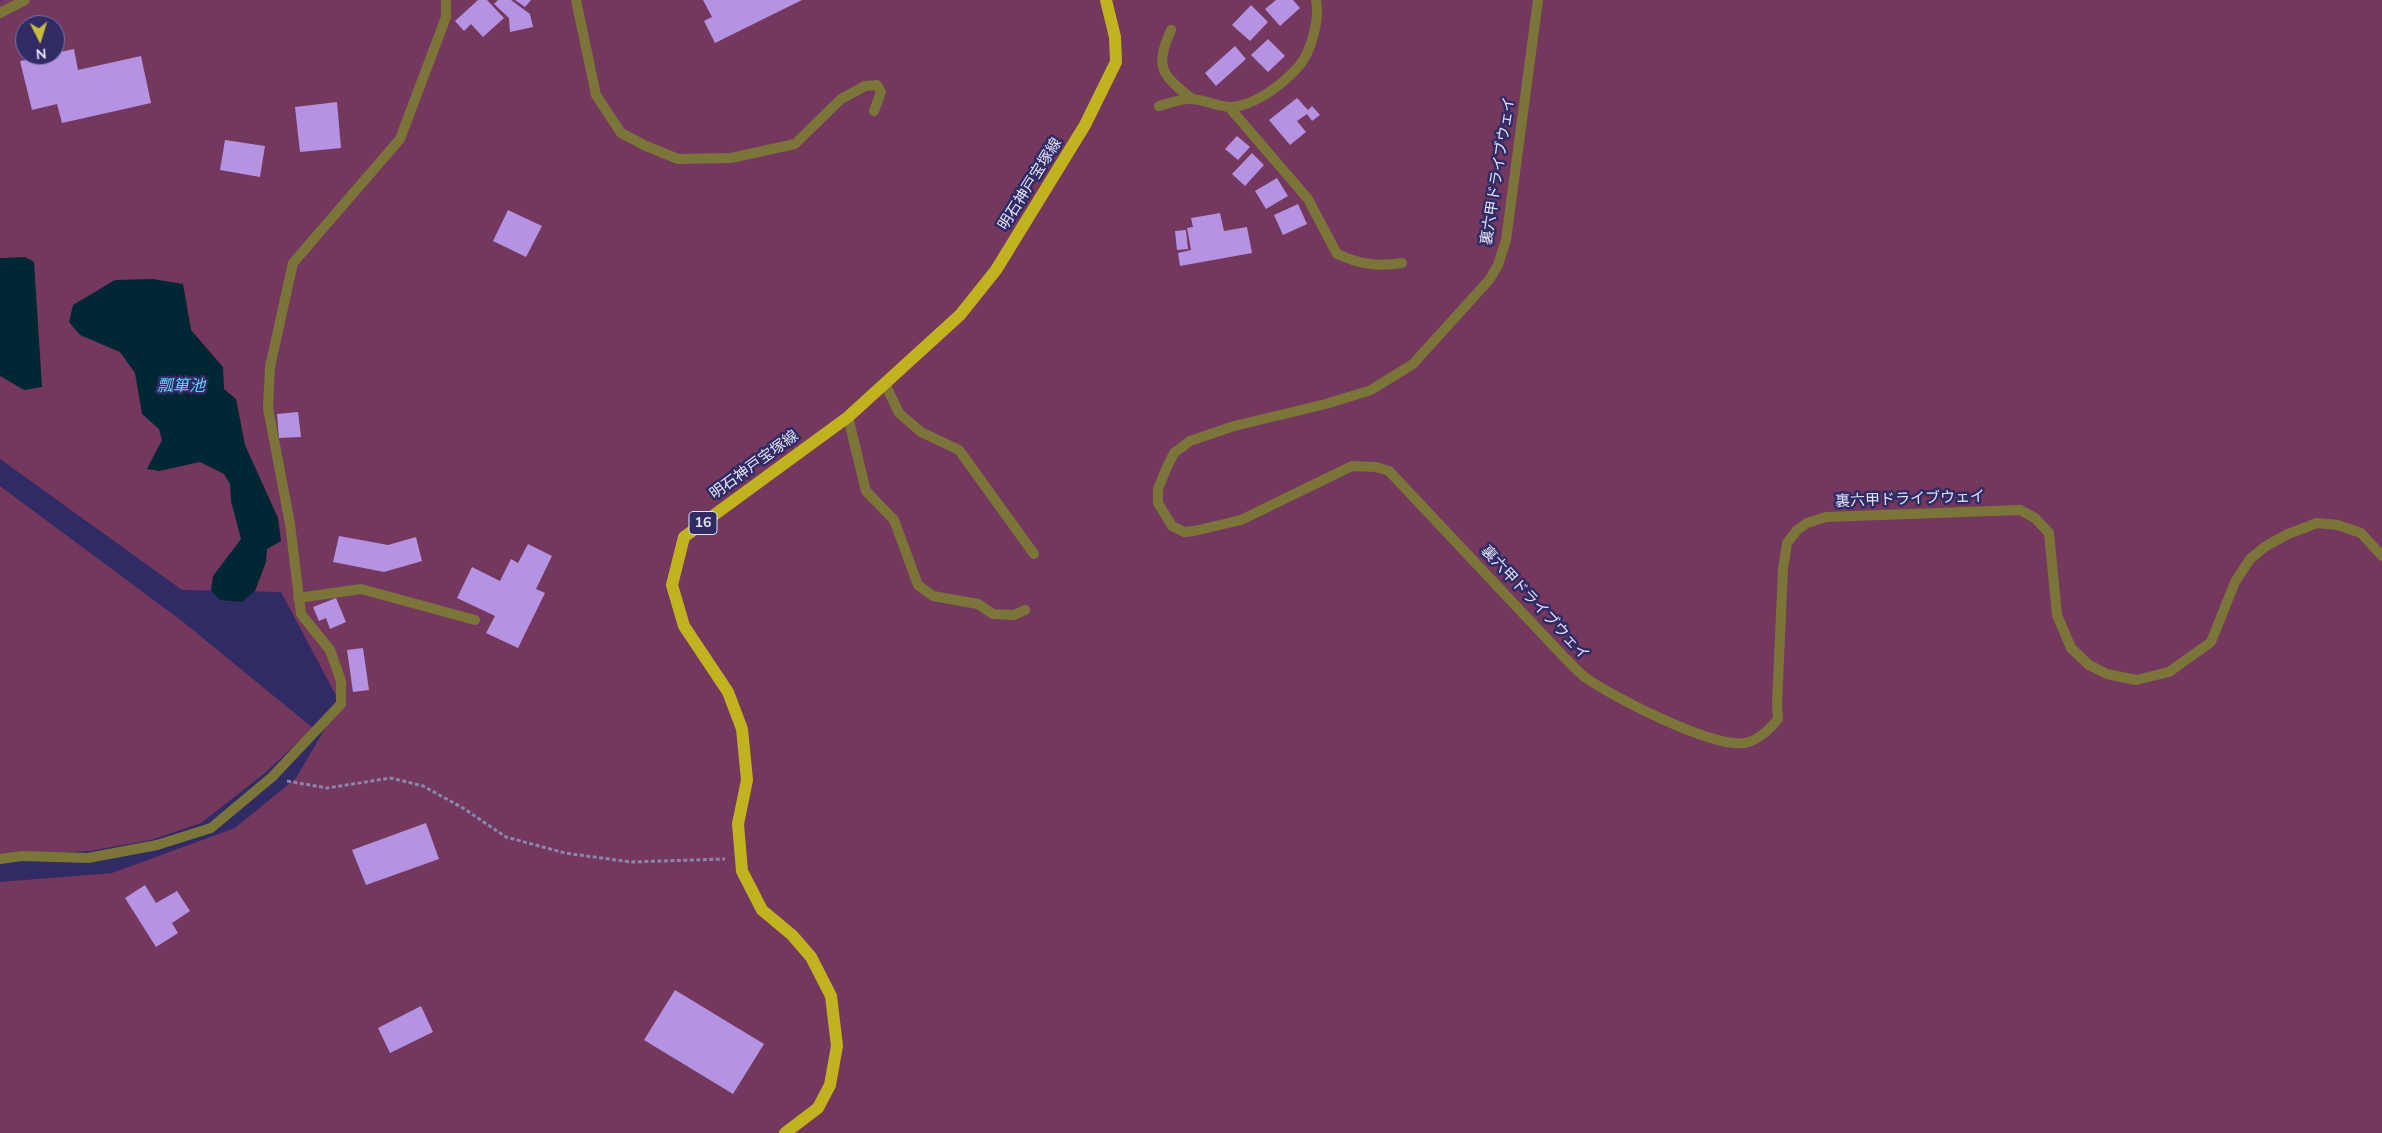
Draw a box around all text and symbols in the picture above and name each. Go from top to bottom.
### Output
north arrow [15,15,65,65]
text: N [35,45,47,63]
street label: 裏六甲ドライブウェイ [1477,96,1519,246]
street label: 明石神戸宝塚線 [995,135,1065,233]
water label: 瓢箪池 [157,376,205,396]
street label: 明石神戸宝塚線 [706,427,802,503]
street label: 裏六甲ドライブウェイ [1835,487,1985,511]
road number: 16 [689,512,717,534]
street label: 裏六甲ドライブウェイ [1477,542,1593,664]

